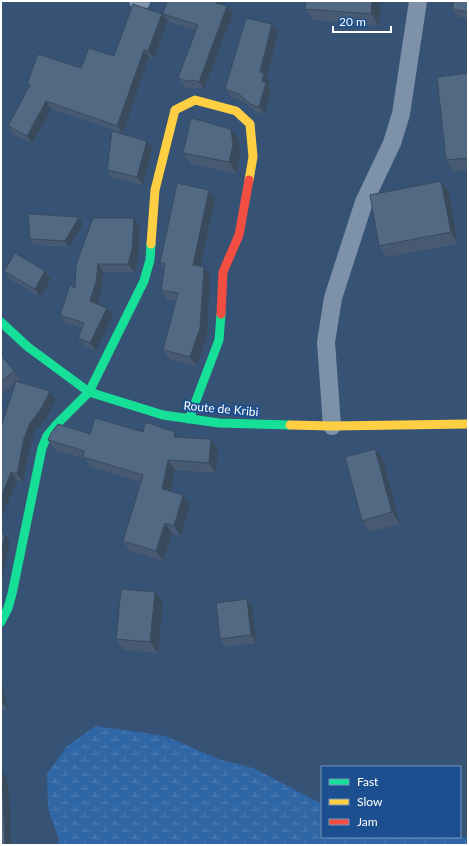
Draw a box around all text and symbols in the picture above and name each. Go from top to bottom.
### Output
scale bar [333,8,391,34]
text: 20 m [339,14,366,29]
street label: Route de Kribi [183,398,259,419]
legend [321,766,461,838]
text: Fast [357,774,379,789]
text: Slow [357,794,383,809]
text: Jam [357,814,378,829]

